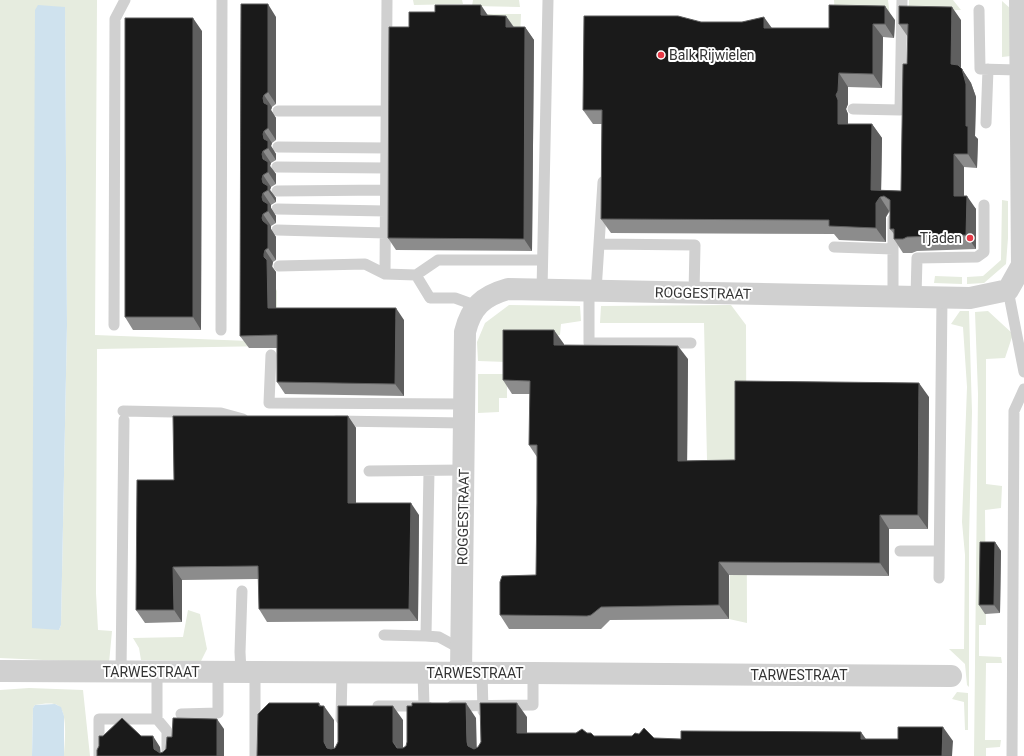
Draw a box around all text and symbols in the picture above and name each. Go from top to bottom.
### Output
place label: Balk Rijwielen [669,47,755,63]
marker: Balk Rijwielen [656,50,666,60]
place label: Tjaden [920,230,962,246]
marker: Tjaden [965,233,975,243]
street label: ROGGESTRAAT [655,284,752,302]
street label: ROGGESTRAAT [454,468,472,565]
street label: TARWESTRAAT [103,664,200,680]
street label: TARWESTRAAT [427,665,524,681]
street label: TARWESTRAAT [751,667,848,683]

